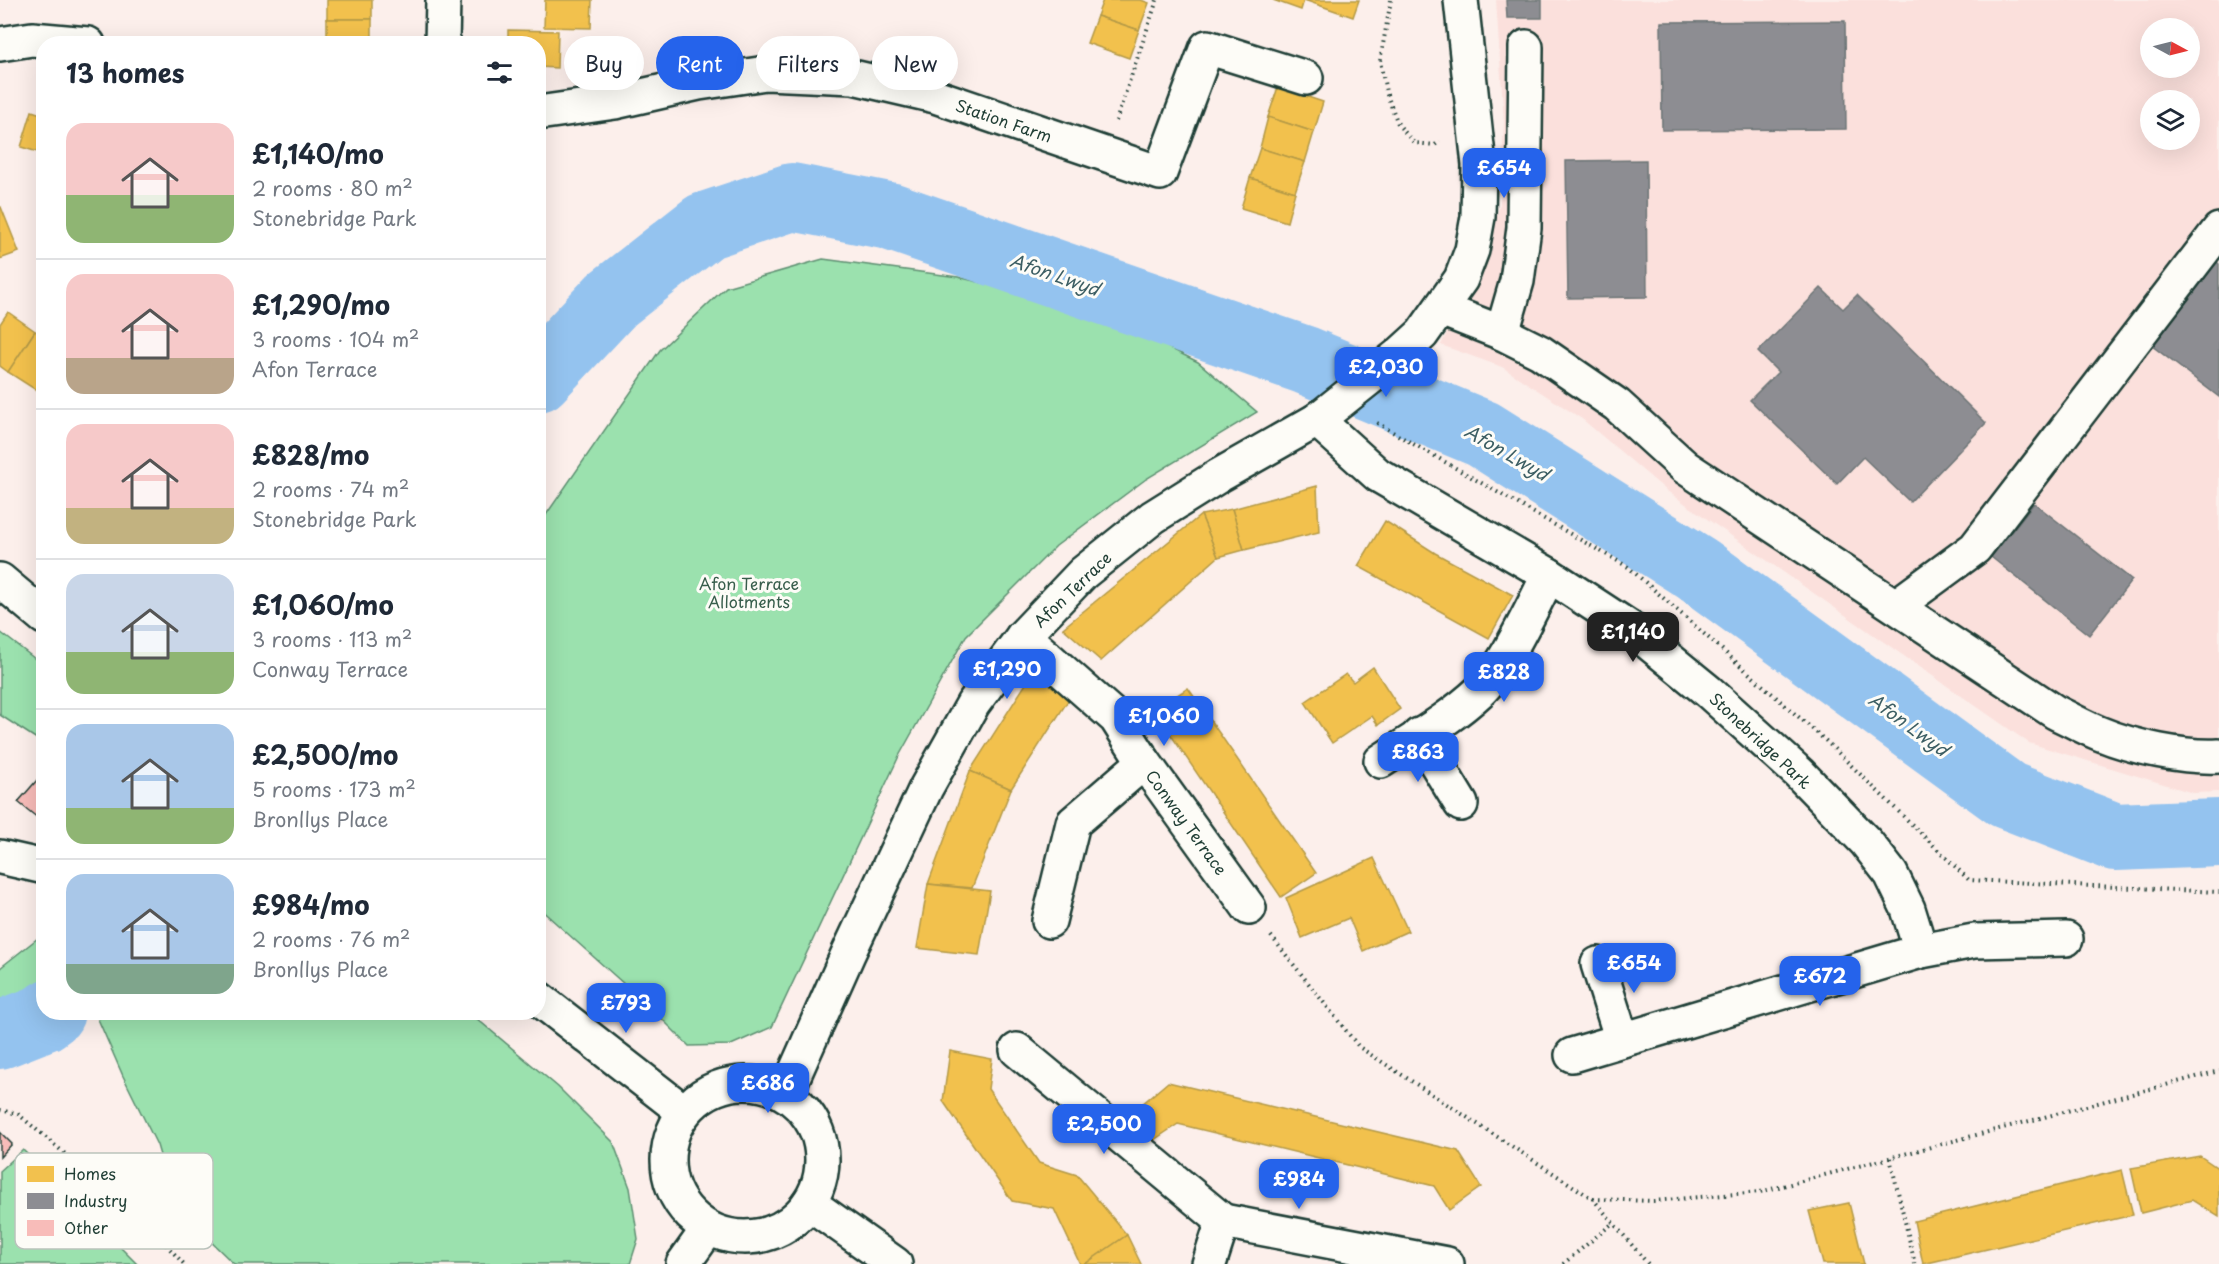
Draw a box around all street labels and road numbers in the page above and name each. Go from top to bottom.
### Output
street label: Station Farm [953,92,1055,148]
street label: Afon Terrace [1028,546,1116,632]
street label: Stonebridge Park [1705,686,1818,794]
street label: Conway Terrace [1141,764,1233,880]

